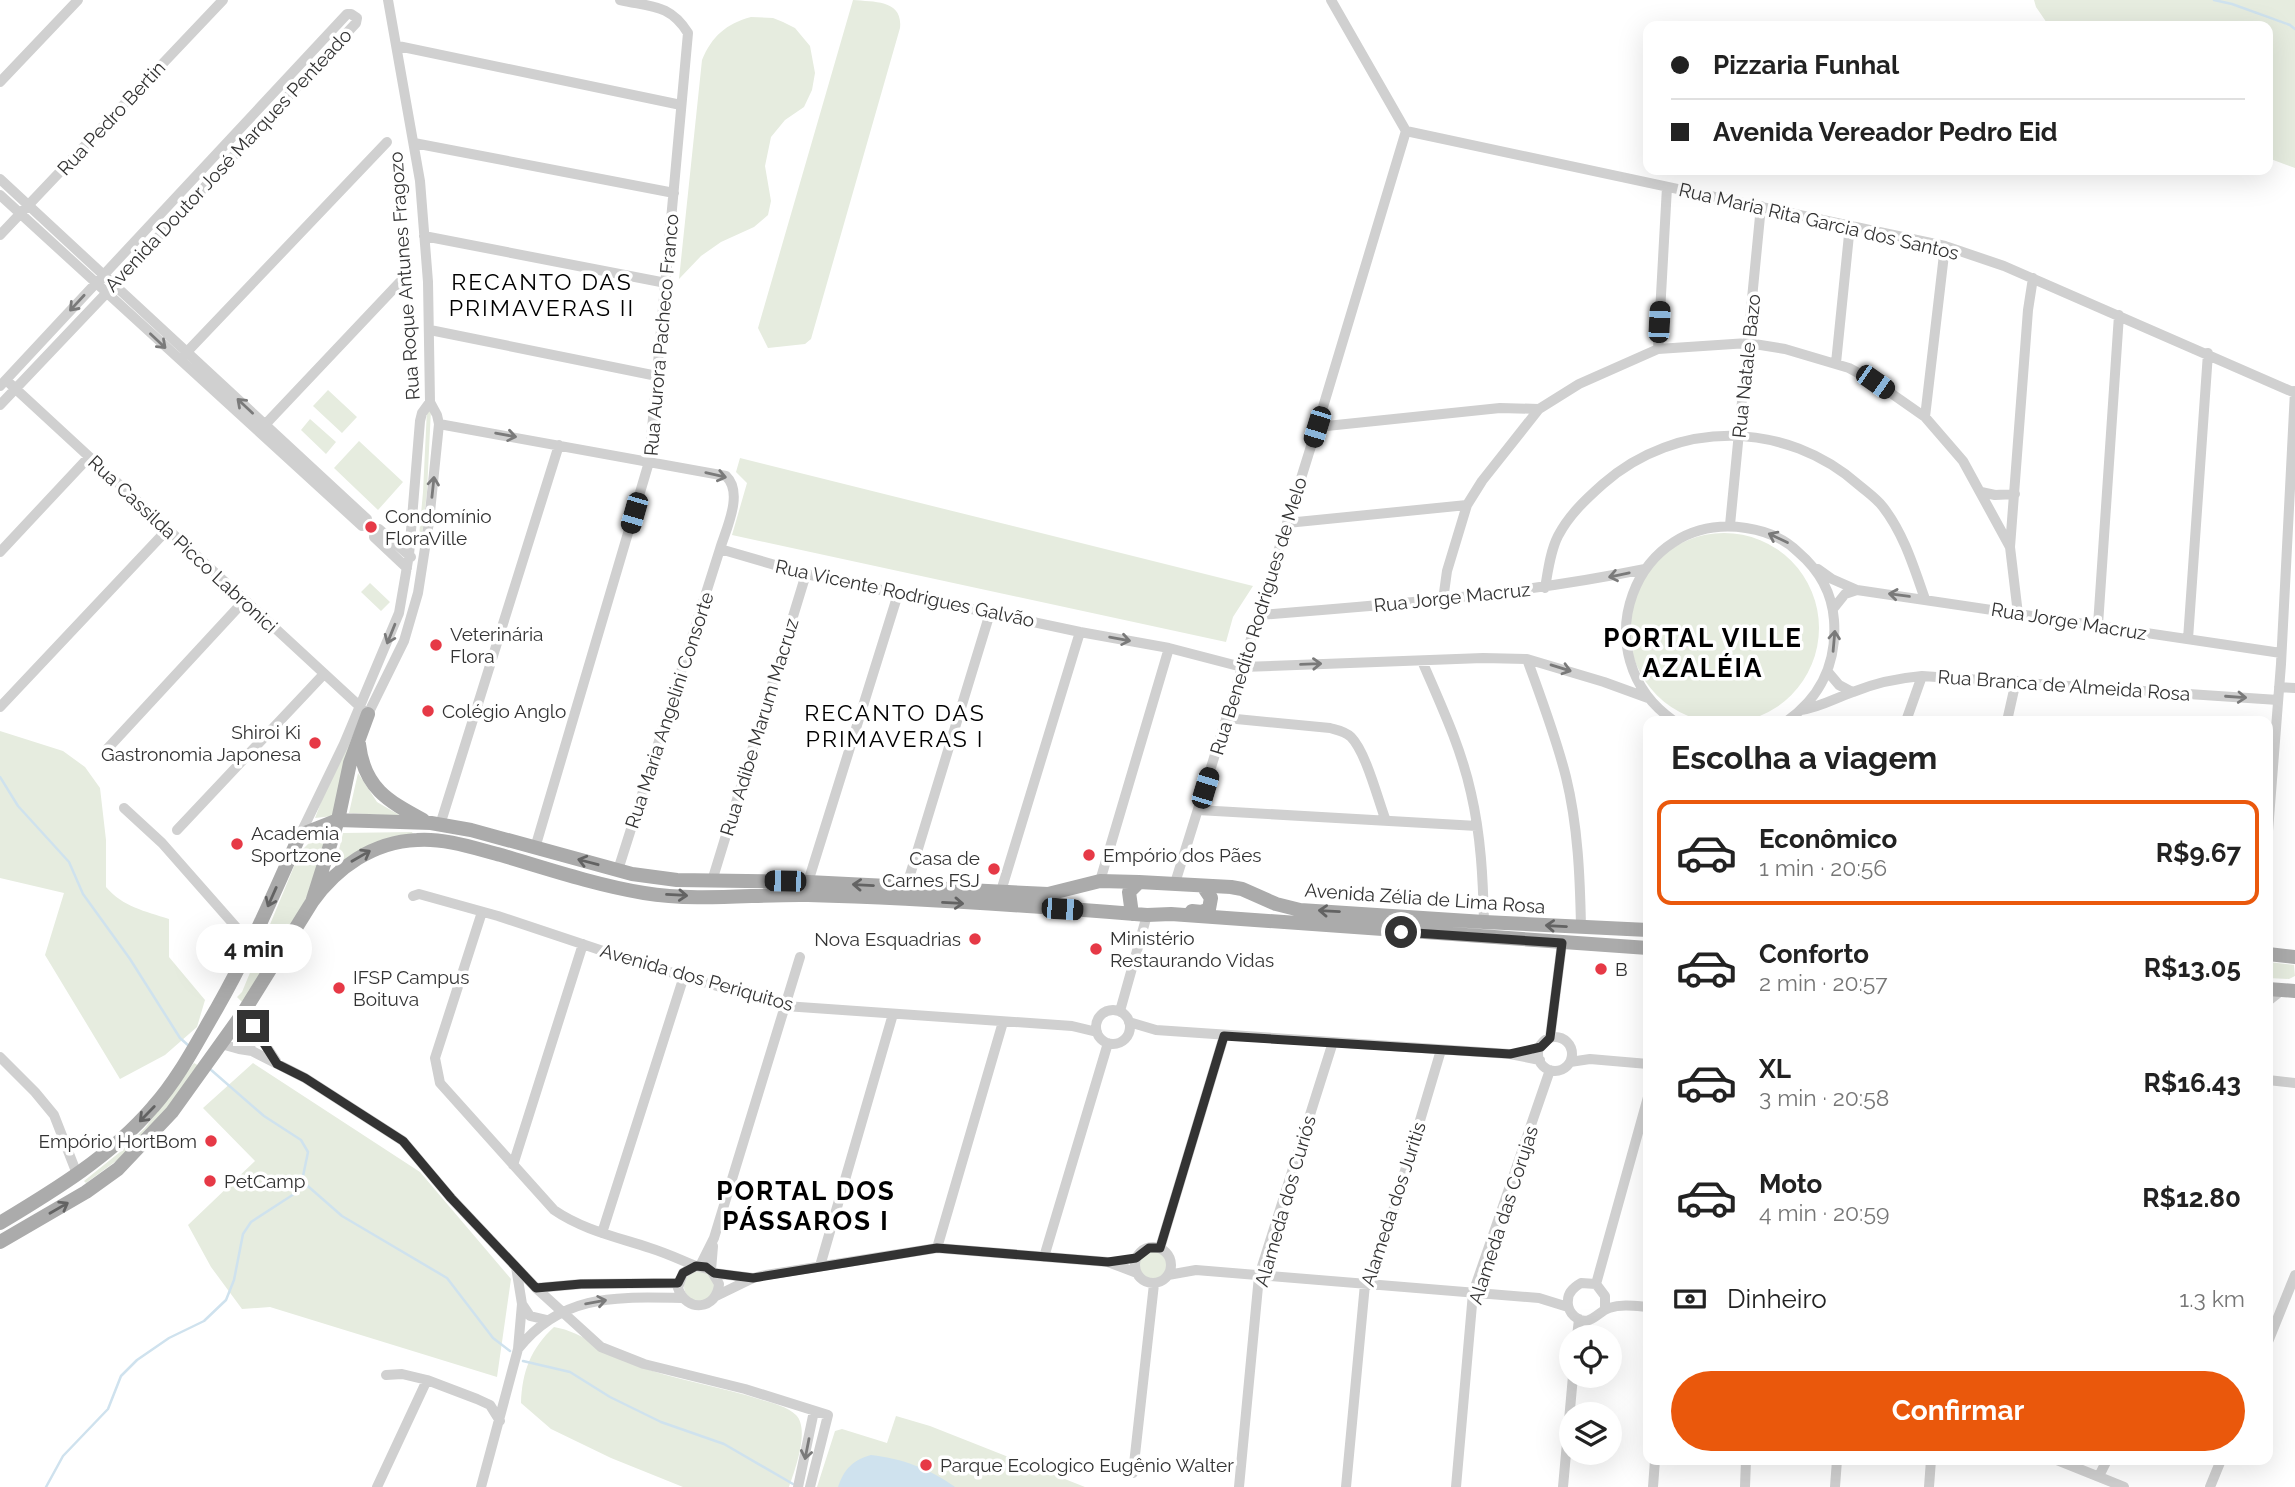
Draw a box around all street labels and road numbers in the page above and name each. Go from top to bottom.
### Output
street label: Avenida Doutor José Marques Penteado [100,24,356,296]
street label: Rua Pedro Bertin [53,56,169,180]
street label: Rua Roque Antunes Fragozo [384,151,424,401]
street label: Rua Maria Rita Garcia dos Santos [1677,178,1961,264]
street label: Rua Aurora Pacheco Franco [639,213,683,457]
street label: Rua Natale Bazo [1727,293,1765,439]
street label: Rua Cassilda Picco Labronici [84,451,282,637]
street label: Rua Benedito Rodrigues de Melo [1205,474,1311,758]
street label: Rua Vicente Rodrigues Galvão [773,555,1037,631]
street label: Rua Jorge Macruz [1373,578,1531,616]
street label: Rua Maria Angelini Consorte [620,589,718,831]
street label: Rua Jorge Macruz [1990,598,2148,644]
street label: Rua Adibe Marum Macruz [715,616,803,838]
street label: Rua Branca de Almeida Rosa [1937,665,2191,705]
street label: Avenida Zélia de Lima Rosa [1304,879,1546,917]
street label: Avenida dos Periquitos [598,939,796,1015]
street label: Alameda dos Curiós [1250,1113,1320,1289]
street label: Alameda dos Juritis [1356,1119,1430,1289]
street label: Alameda das Corujas [1464,1123,1542,1307]

